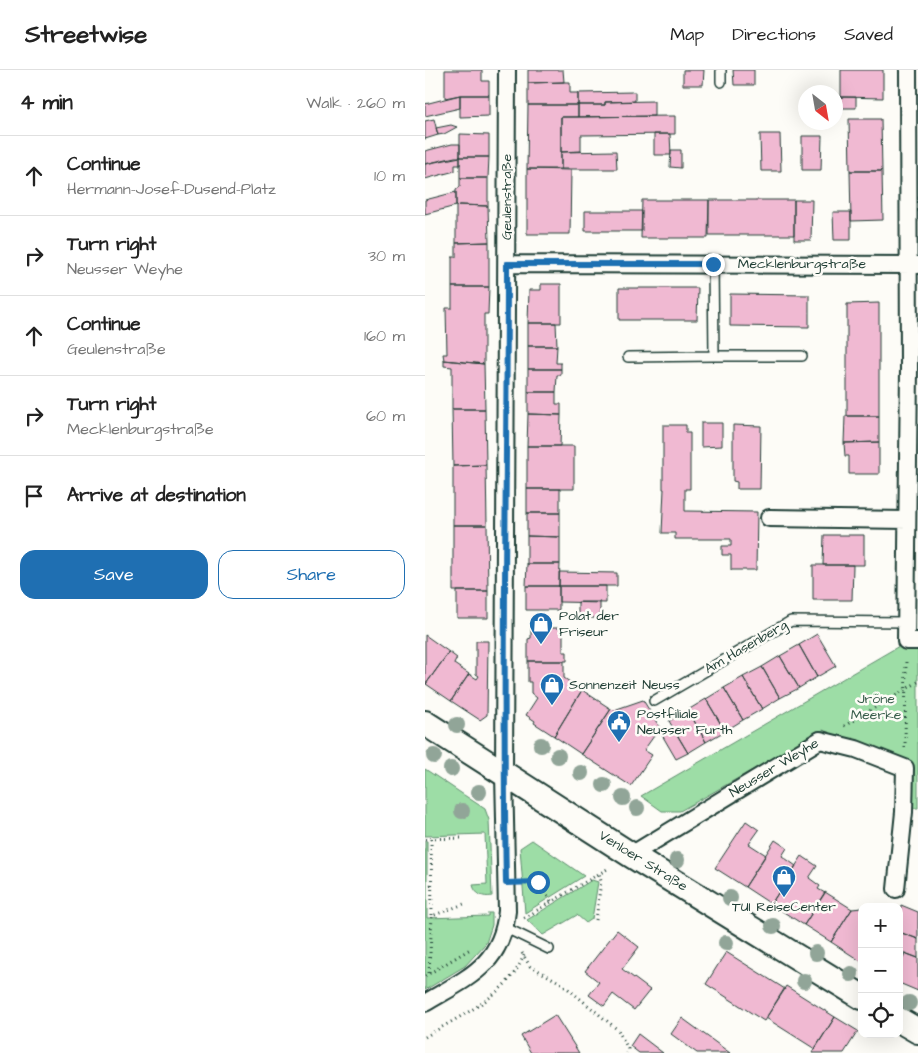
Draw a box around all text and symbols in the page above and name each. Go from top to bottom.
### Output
text: Streetwise [25,18,147,52]
text: Map [670,22,704,47]
text: Directions [732,22,816,47]
text: Saved [844,22,893,47]
north arrow [798,85,843,130]
text: 4 min [20,88,73,117]
text: Walk · 260 m [306,92,405,114]
text: Continue [67,151,141,178]
street label: Geulenstraße [497,153,517,240]
icon: ahead [20,162,48,190]
text: 10 m [374,165,405,187]
text: Hermann-Josef-Dusend-Platz [67,178,276,200]
text: Turn right [67,231,156,258]
icon: right [20,242,48,270]
text: 30 m [368,245,405,267]
route end [702,253,725,276]
street label: Mecklenburgstraße [738,254,867,274]
text: Neusser Weyhe [67,258,183,280]
text: Continue [67,311,141,338]
icon: ahead [20,322,48,350]
text: 160 m [364,325,405,347]
text: Geulenstraße [67,338,166,360]
text: Turn right [67,391,156,418]
icon: right [20,402,48,430]
text: 60 m [366,405,405,427]
text: Mecklenburgstraße [67,418,214,440]
icon: arrive [20,482,48,510]
text: Arrive at destination [67,482,246,509]
button: Save [20,550,208,599]
button: Share [218,550,405,599]
place label: Polat der Friseur [559,606,619,642]
shop icon: Polat der Friseur [528,611,554,645]
street label: Am Hasenberg [701,615,791,679]
shop icon: Sonnenzeit Neuss [539,672,565,706]
place label: Sonnenzeit Neuss [569,675,680,695]
park label: Jröne Meerke [851,689,902,725]
place label: Postfiliale Neusser Furth [637,704,733,740]
public building icon: Postfiliale Neusser Furth [606,709,632,743]
street label: Neusser Weyhe [725,733,823,803]
street label: Venloer Straße [595,826,692,897]
shop icon: TUI ReiseCenter [771,864,797,898]
route start [527,871,550,894]
place label: TUI ReiseCenter [732,897,836,917]
map controls [858,903,903,1038]
button: + [858,903,903,948]
button: − [858,948,903,993]
button: locate [858,993,903,1038]

